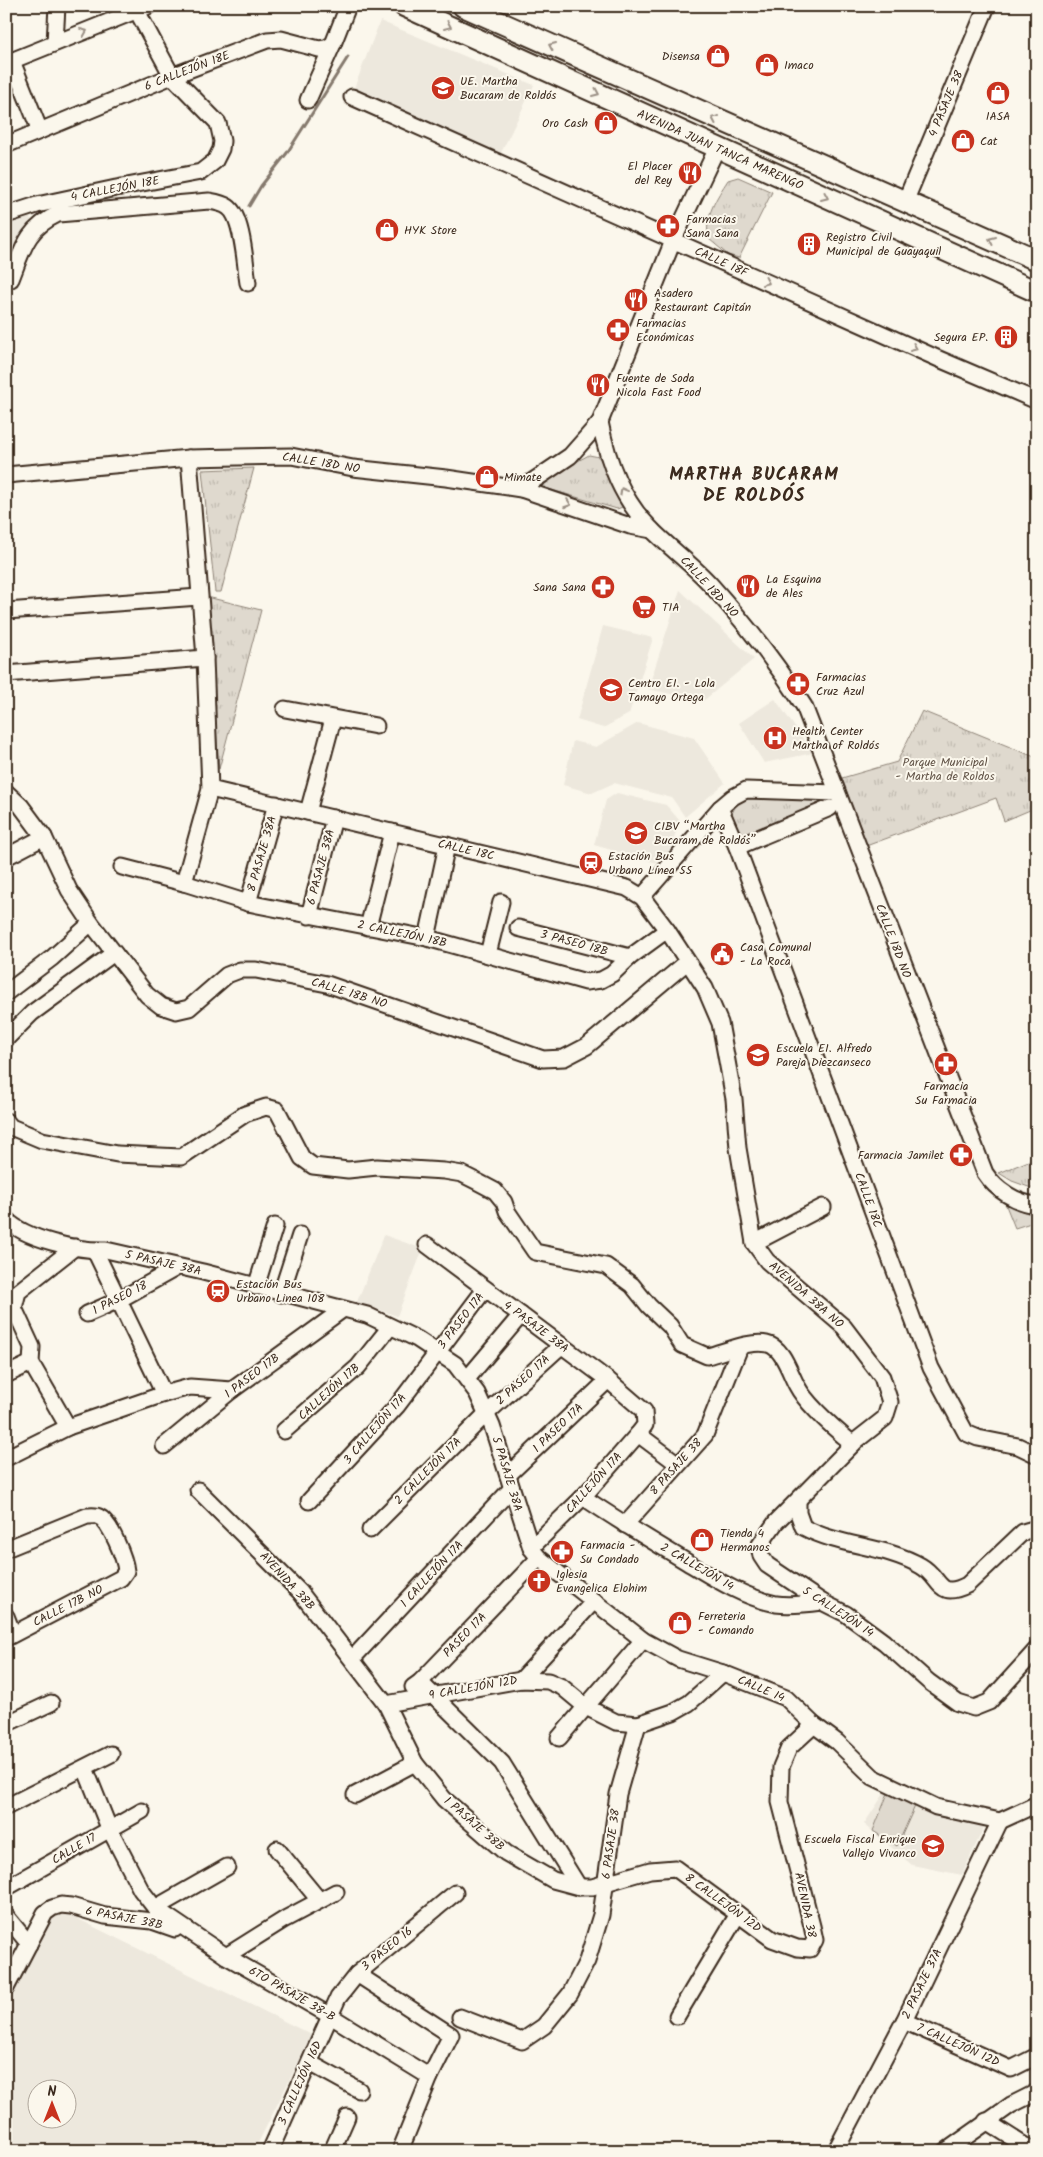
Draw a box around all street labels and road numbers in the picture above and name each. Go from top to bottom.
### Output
street label: 6 CALLEJÓN 18E [142,46,233,96]
street label: 4 PASAJE 38 [923,67,969,140]
street label: AVENIDA JUAN TANCA MARENGO [634,105,807,196]
street label: 4 CALLEJÓN 18E [69,171,162,207]
street label: CALLE 18F [691,242,752,283]
street label: CALLE 18D NO [281,447,362,479]
street label: CALLE 18D NO [675,552,743,623]
street label: 8 PASAJE 38A [242,814,282,894]
street label: 6 PASAJE 38A [302,827,340,907]
street label: CALLE 18C [436,834,496,866]
street label: CALLE 18D NO [870,901,916,982]
street label: 2 CALLEJÓN 18B [356,915,448,953]
street label: 3 PASEO 18B [538,925,610,961]
street label: CALLE 18B NO [309,972,390,1014]
street label: CALLE 18C [849,1170,887,1230]
street label: 5 PASAJE 38A [123,1245,203,1281]
street label: AVENIDA 38A NO [764,1257,848,1333]
street label: 1 PASEO 18 [89,1276,151,1320]
street label: 3 PASEO 17A [433,1289,489,1353]
street label: 4 PASAJE 38A [499,1296,573,1358]
street label: 1 PASEO 17B [220,1349,284,1403]
street label: 2 PASEO 17A [491,1350,555,1410]
street label: CALLEJÓN 17B [294,1359,364,1425]
street label: 3 CALLEJÓN 17A [339,1389,411,1469]
street label: 1 PASEO 17A [528,1399,588,1457]
street label: 2 CALLEJÓN 17A [390,1433,466,1509]
street label: 5 PASAJE 38A [487,1434,527,1514]
street label: 8 PASAJE 38 [645,1434,707,1500]
street label: CALLEJÓN 17A [561,1448,627,1518]
street label: 1 CALLEJÓN 17A [396,1536,468,1612]
street label: 2 CALLEJÓN 14 [656,1538,738,1596]
street label: AVENIDA 38B [255,1547,319,1615]
street label: CALLE 17B NO [30,1580,107,1632]
street label: 5 CALLEJÓN 14 [798,1582,878,1643]
street label: PASEO 17A [439,1608,491,1662]
street label: 9 CALLEJÓN 12D [427,1671,519,1705]
street label: CALLE 14 [734,1671,788,1708]
street label: 1 PASAJE 38B [439,1792,509,1856]
street label: 6 PASAJE 38 [597,1807,625,1880]
street label: CALLE 17 [48,1828,100,1869]
street label: 8 CALLEJÓN 12D [681,1869,766,1938]
street label: AVENIDA 38 [789,1871,821,1940]
street label: 6 PASAJE 38B [84,1901,164,1935]
street label: 3 PASEO 16 [357,1922,417,1976]
street label: 2 PASAJE 37A [897,1945,947,2023]
street label: 6TO PASAJE 38-B [245,1961,339,2027]
street label: 7 CALLEJÓN 12D [913,2018,1003,2072]
street label: 3 CALLEJÓN 16D [273,2038,327,2128]

